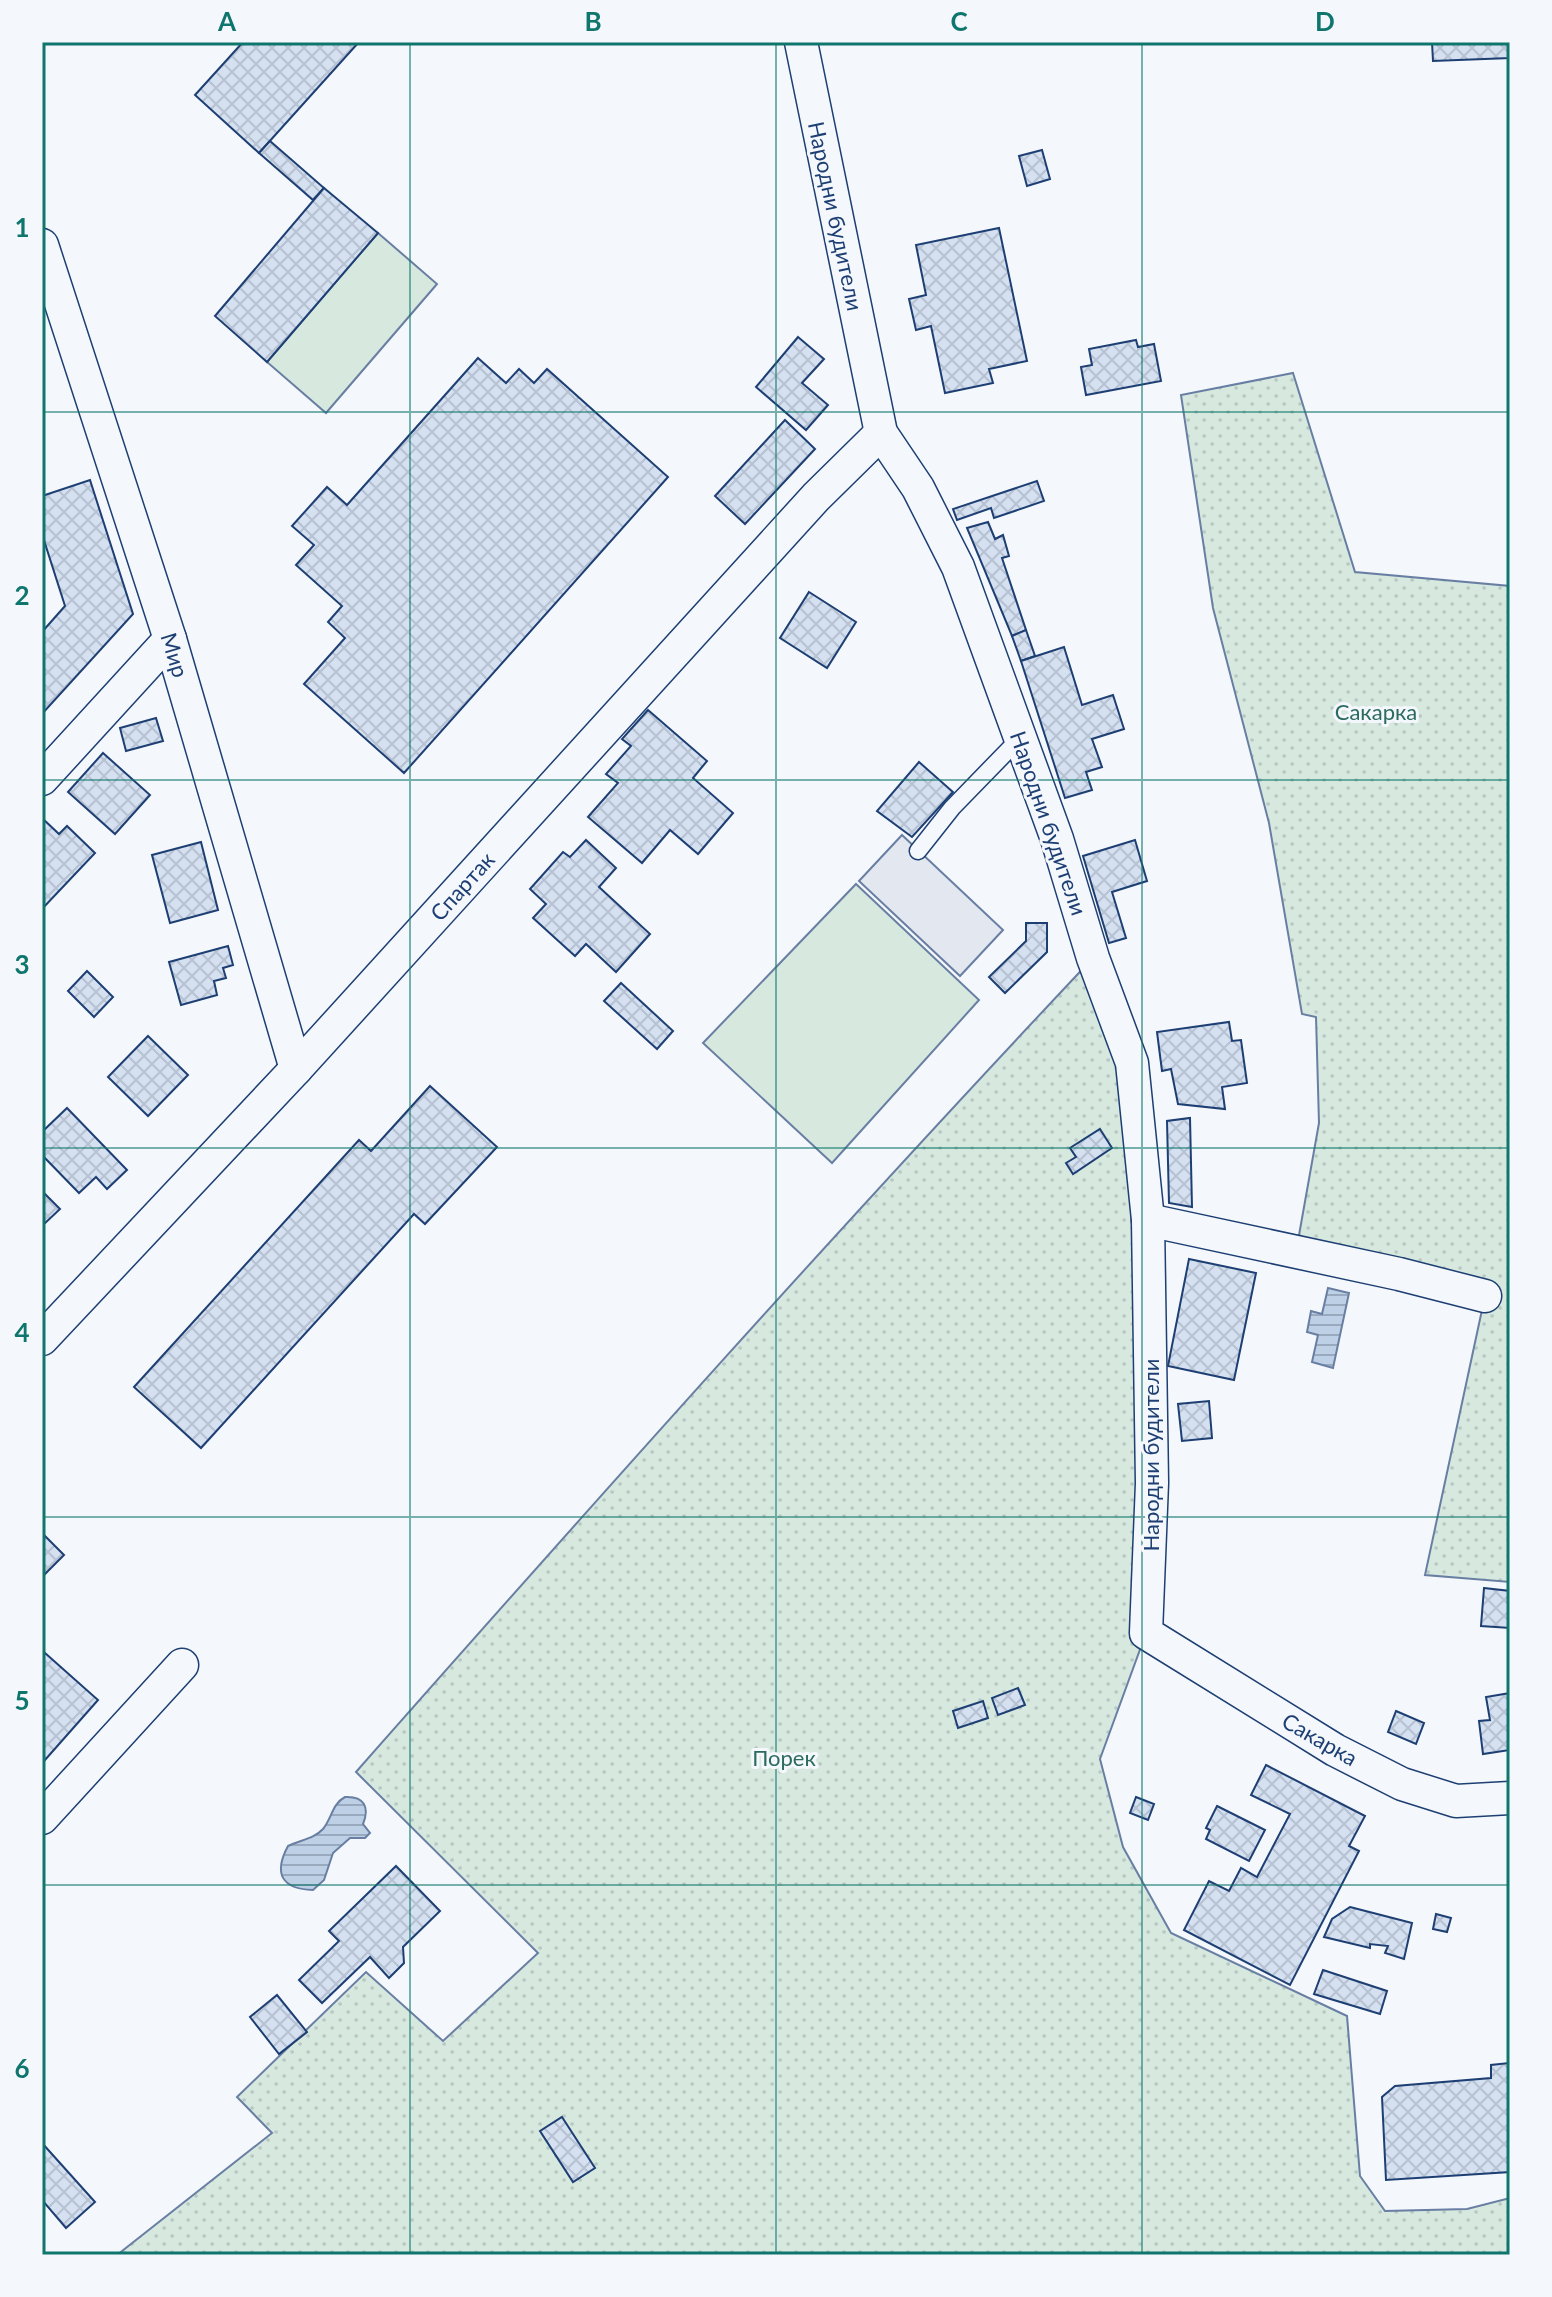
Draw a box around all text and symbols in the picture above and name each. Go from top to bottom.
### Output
text: A [217,5,237,37]
text: B [584,5,602,37]
text: C [950,5,968,37]
text: D [1315,5,1335,37]
street label: Народни будители [803,119,869,313]
text: 1 [14,211,30,243]
text: 2 [14,579,30,611]
street label: Мир [155,629,195,681]
park label: Сакарка [1335,698,1417,725]
street label: Народни будители [1005,727,1093,919]
street label: Спартак [424,846,500,926]
text: 3 [14,948,30,980]
text: 4 [14,1316,30,1348]
street label: Народни будители [1137,1359,1164,1551]
text: 5 [14,1684,30,1716]
street label: Сакарка [1277,1707,1363,1771]
park label: Порек [752,1744,816,1771]
text: 6 [14,2052,30,2084]

